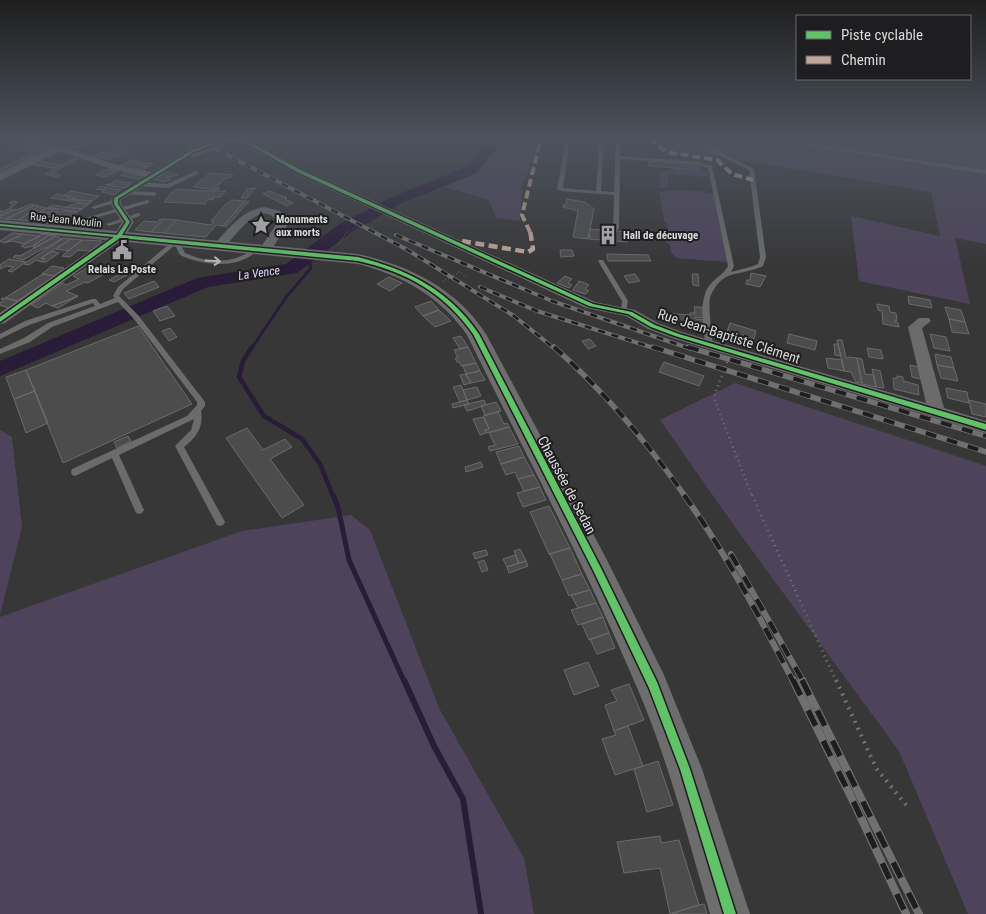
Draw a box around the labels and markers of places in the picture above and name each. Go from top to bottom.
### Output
place label: Monuments aux morts [276,213,328,239]
place icon: Monuments aux morts [250,214,272,236]
building icon: Hall de décuvage [597,224,619,246]
place label: Hall de décuvage [623,229,698,242]
public building icon: Relais La Poste [111,239,133,261]
place label: Relais La Poste [88,263,156,276]

